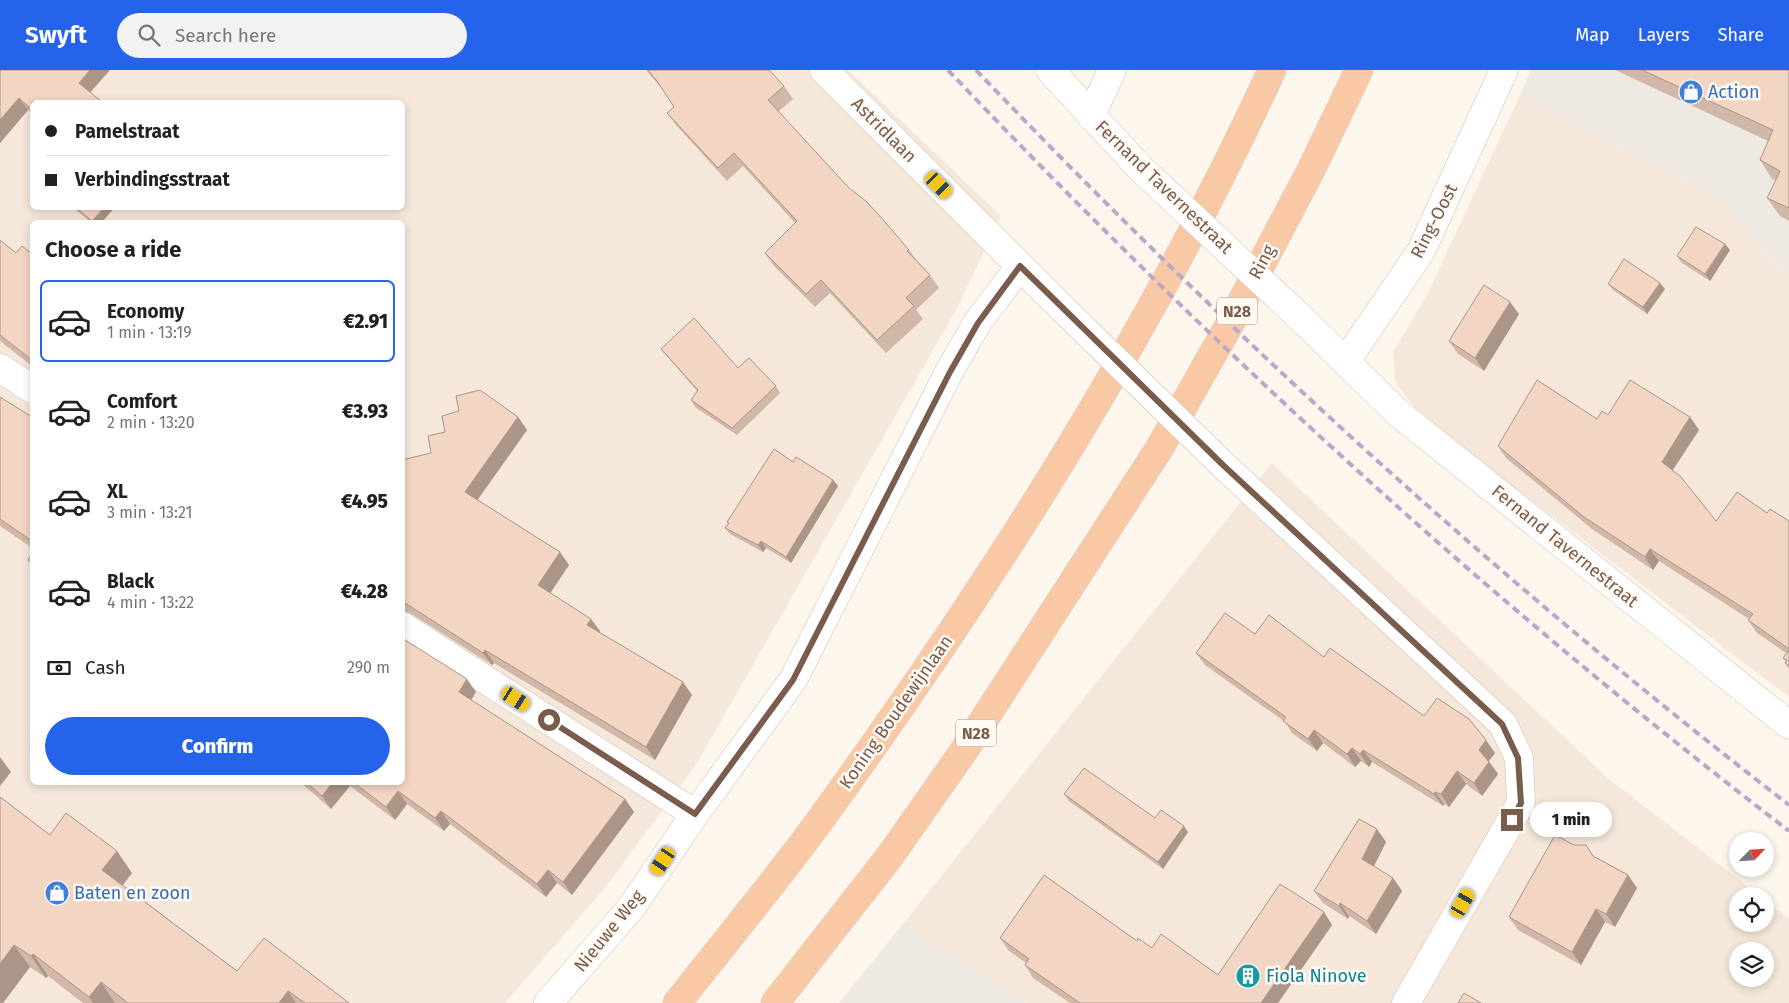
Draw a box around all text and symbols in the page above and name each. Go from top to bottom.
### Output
search box [117,13,467,58]
text: Swyft [25,21,87,49]
icon: search [135,21,163,49]
text: Search here [175,24,276,47]
text: Map [1575,24,1610,46]
text: Layers [1638,24,1690,46]
text: Share [1718,24,1764,46]
shop icon: Action [1678,79,1704,105]
place label: Action [1708,81,1760,103]
street label: Astridlaan [847,93,921,167]
street label: Fernand Tavernestraat [1091,116,1238,259]
text: Pamelstraat [75,120,180,143]
text: Verbindingsstraat [75,168,230,191]
car [923,169,954,201]
street label: Ring-Oost [1406,180,1462,262]
text: Choose a ride [45,236,181,263]
street label: Ring [1244,240,1280,283]
road number: N28 [1217,298,1257,325]
icon: car [47,299,92,344]
text: Economy [107,300,184,323]
text: €2.91 [343,310,388,333]
text: 1 min · 13:19 [107,323,192,342]
icon: car [47,389,92,434]
text: Comfort [107,390,177,413]
text: €3.93 [342,400,388,423]
text: 2 min · 13:20 [107,413,195,432]
icon: car [47,479,92,524]
text: XL [107,480,128,503]
street label: Fernand Tavernestraat [1487,480,1643,612]
text: €4.95 [341,490,388,513]
text: 3 min · 13:21 [107,503,192,522]
icon: car [47,569,92,614]
text: Black [107,570,154,593]
text: €4.28 [341,580,388,603]
text: 4 min · 13:22 [107,593,194,612]
street label: Koning Boudewijnlaan [835,631,957,793]
icon: cash [45,654,73,682]
text: Cash [85,656,126,679]
text: 290 m [347,658,390,677]
car [499,685,532,713]
route start [538,709,560,731]
button: Confirm [45,717,390,775]
road number: N28 [956,720,996,746]
callout: 1 min [1530,802,1612,838]
route end [1501,809,1523,831]
text: 1 min [1552,810,1590,829]
north arrow [1729,832,1774,878]
map controls [1729,832,1774,987]
car [648,844,677,878]
shop icon: Baten en zoon [44,880,70,906]
place label: Baten en zoon [74,882,191,904]
street label: Nieuwe Weg [569,885,649,976]
car [1449,886,1476,920]
button: locate [1729,887,1774,932]
button: layers [1729,942,1774,987]
building icon: Fiola Ninove [1235,963,1261,989]
place label: Fiola Ninove [1266,965,1367,987]

